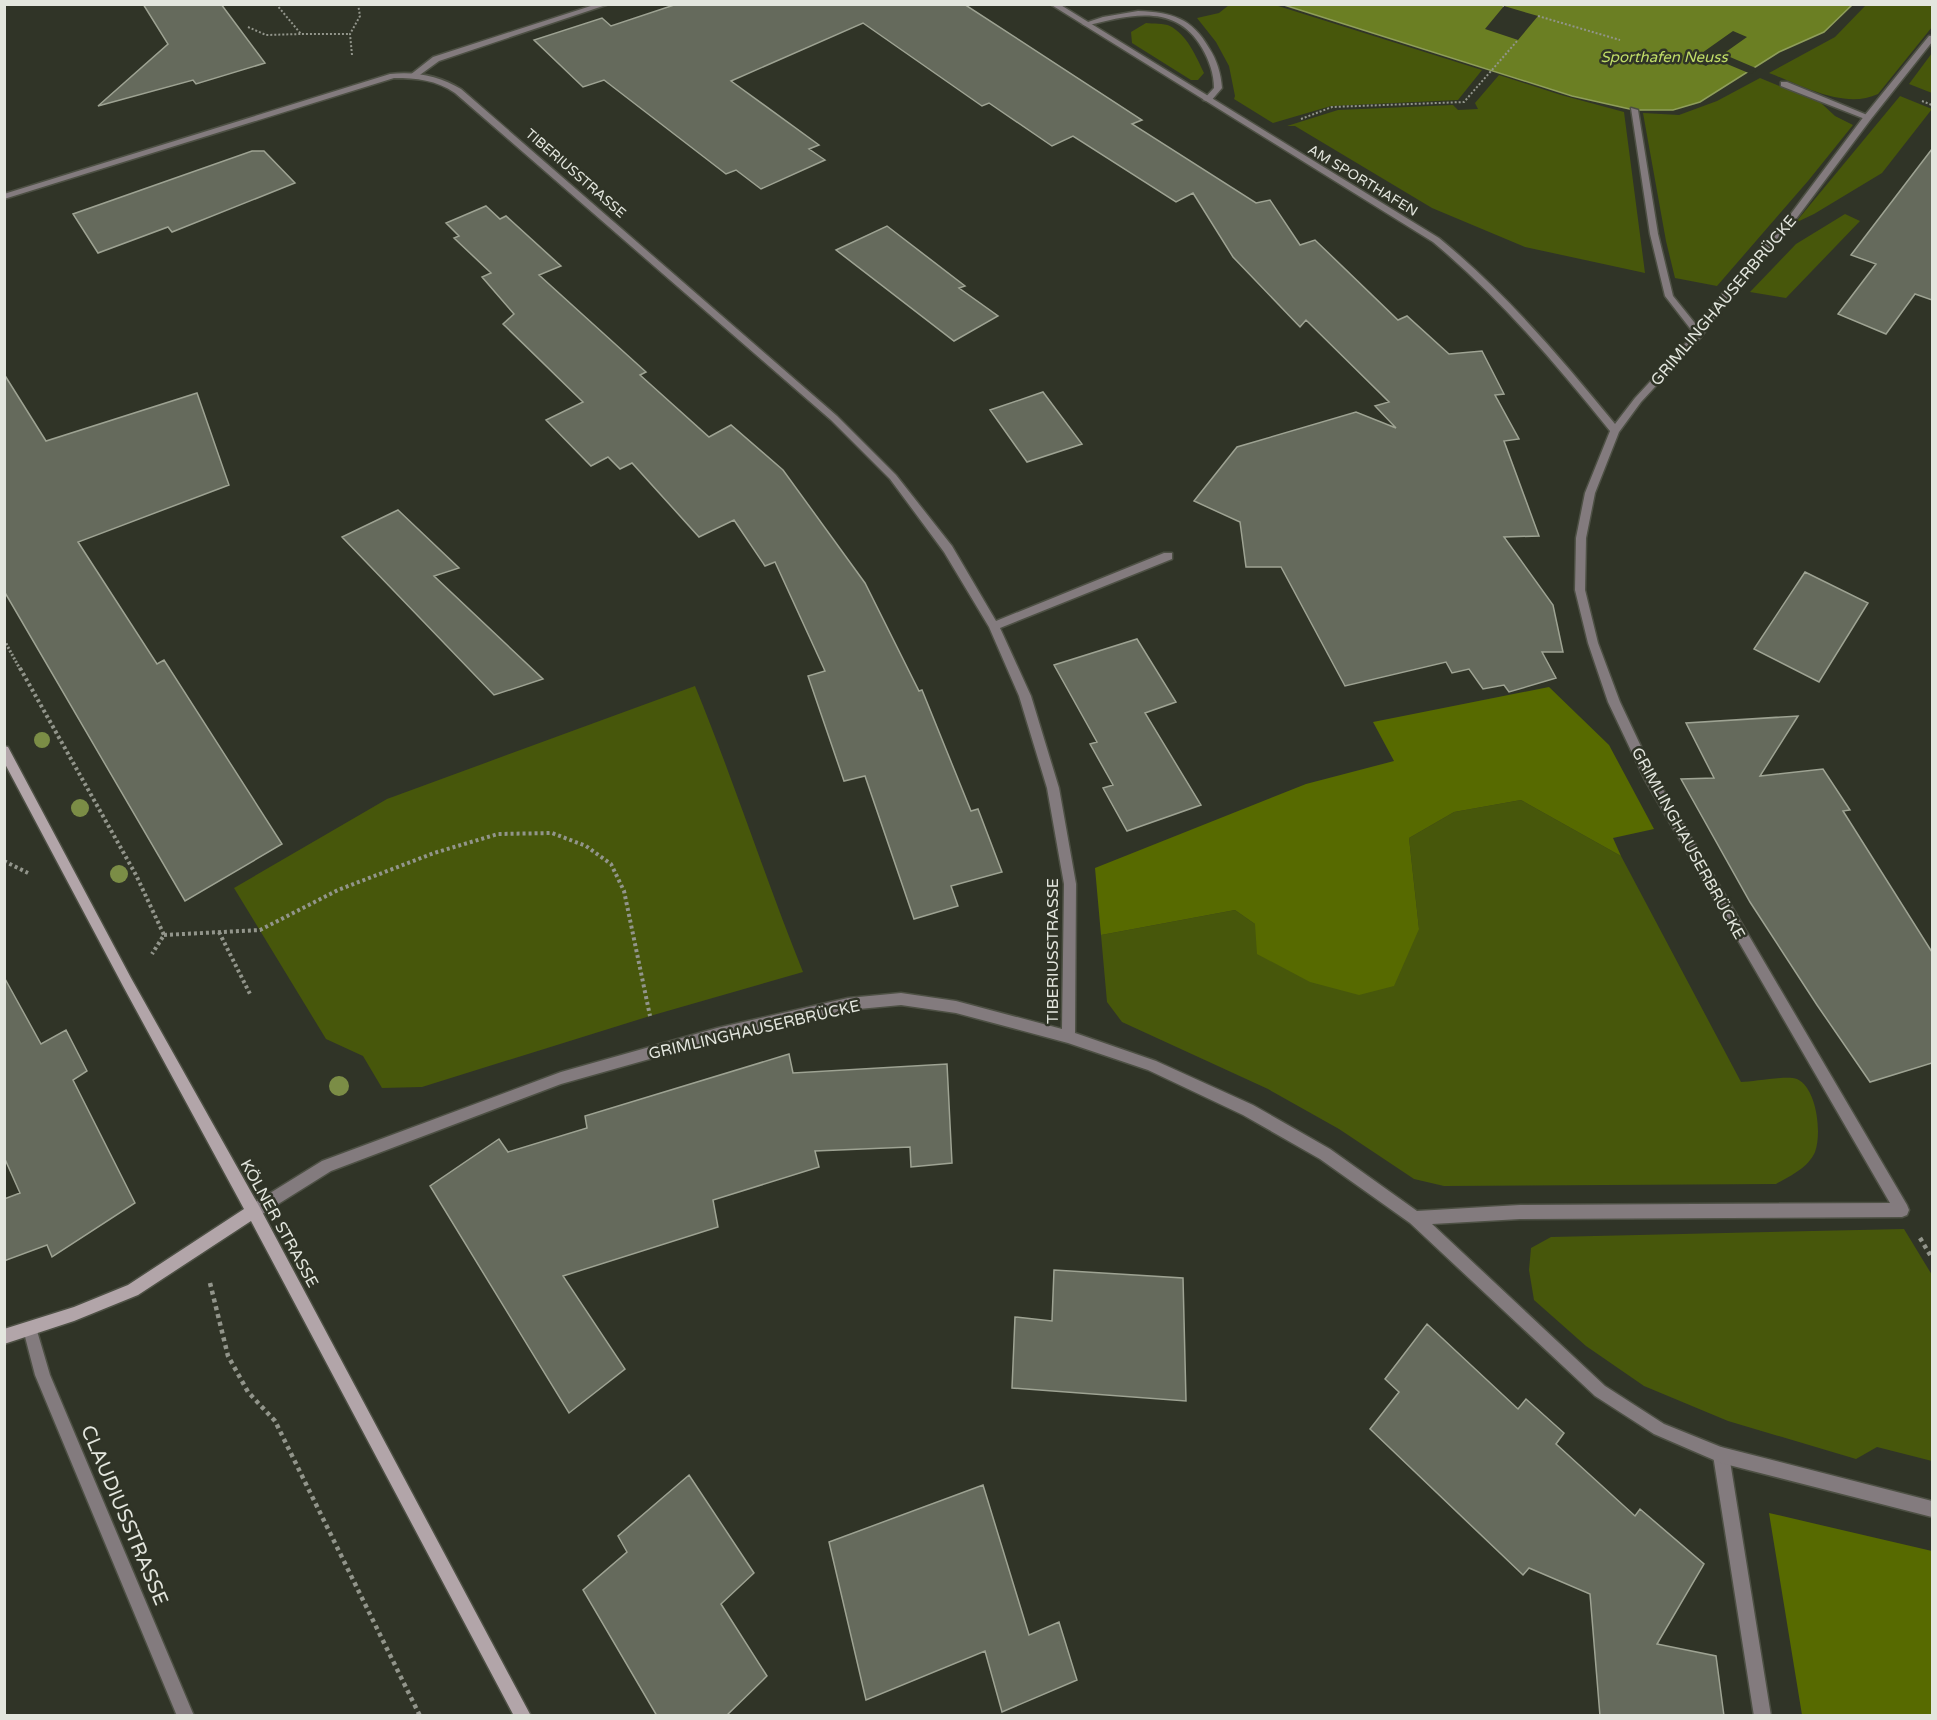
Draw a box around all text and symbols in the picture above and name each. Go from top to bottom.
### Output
water label: Sporthafen Neuss [1600,48,1729,66]
street label: TIBERIUSSTRASSE [522,125,629,222]
street label: AM SPORTHAFEN [1305,141,1421,220]
street label: GRIMLINGHAUSERBRÜCKE [1647,211,1801,390]
street label: GRIMLINGHAUSERBRÜCKE [1627,744,1749,943]
street label: TIBERIUSSTRASSE [1043,878,1063,1024]
street label: GRIMLINGHAUSERBRÜCKE [647,996,862,1064]
street label: KÖLNER STRASSE [236,1156,323,1291]
street label: CLAUDIUSSTRASSE [75,1422,173,1609]

